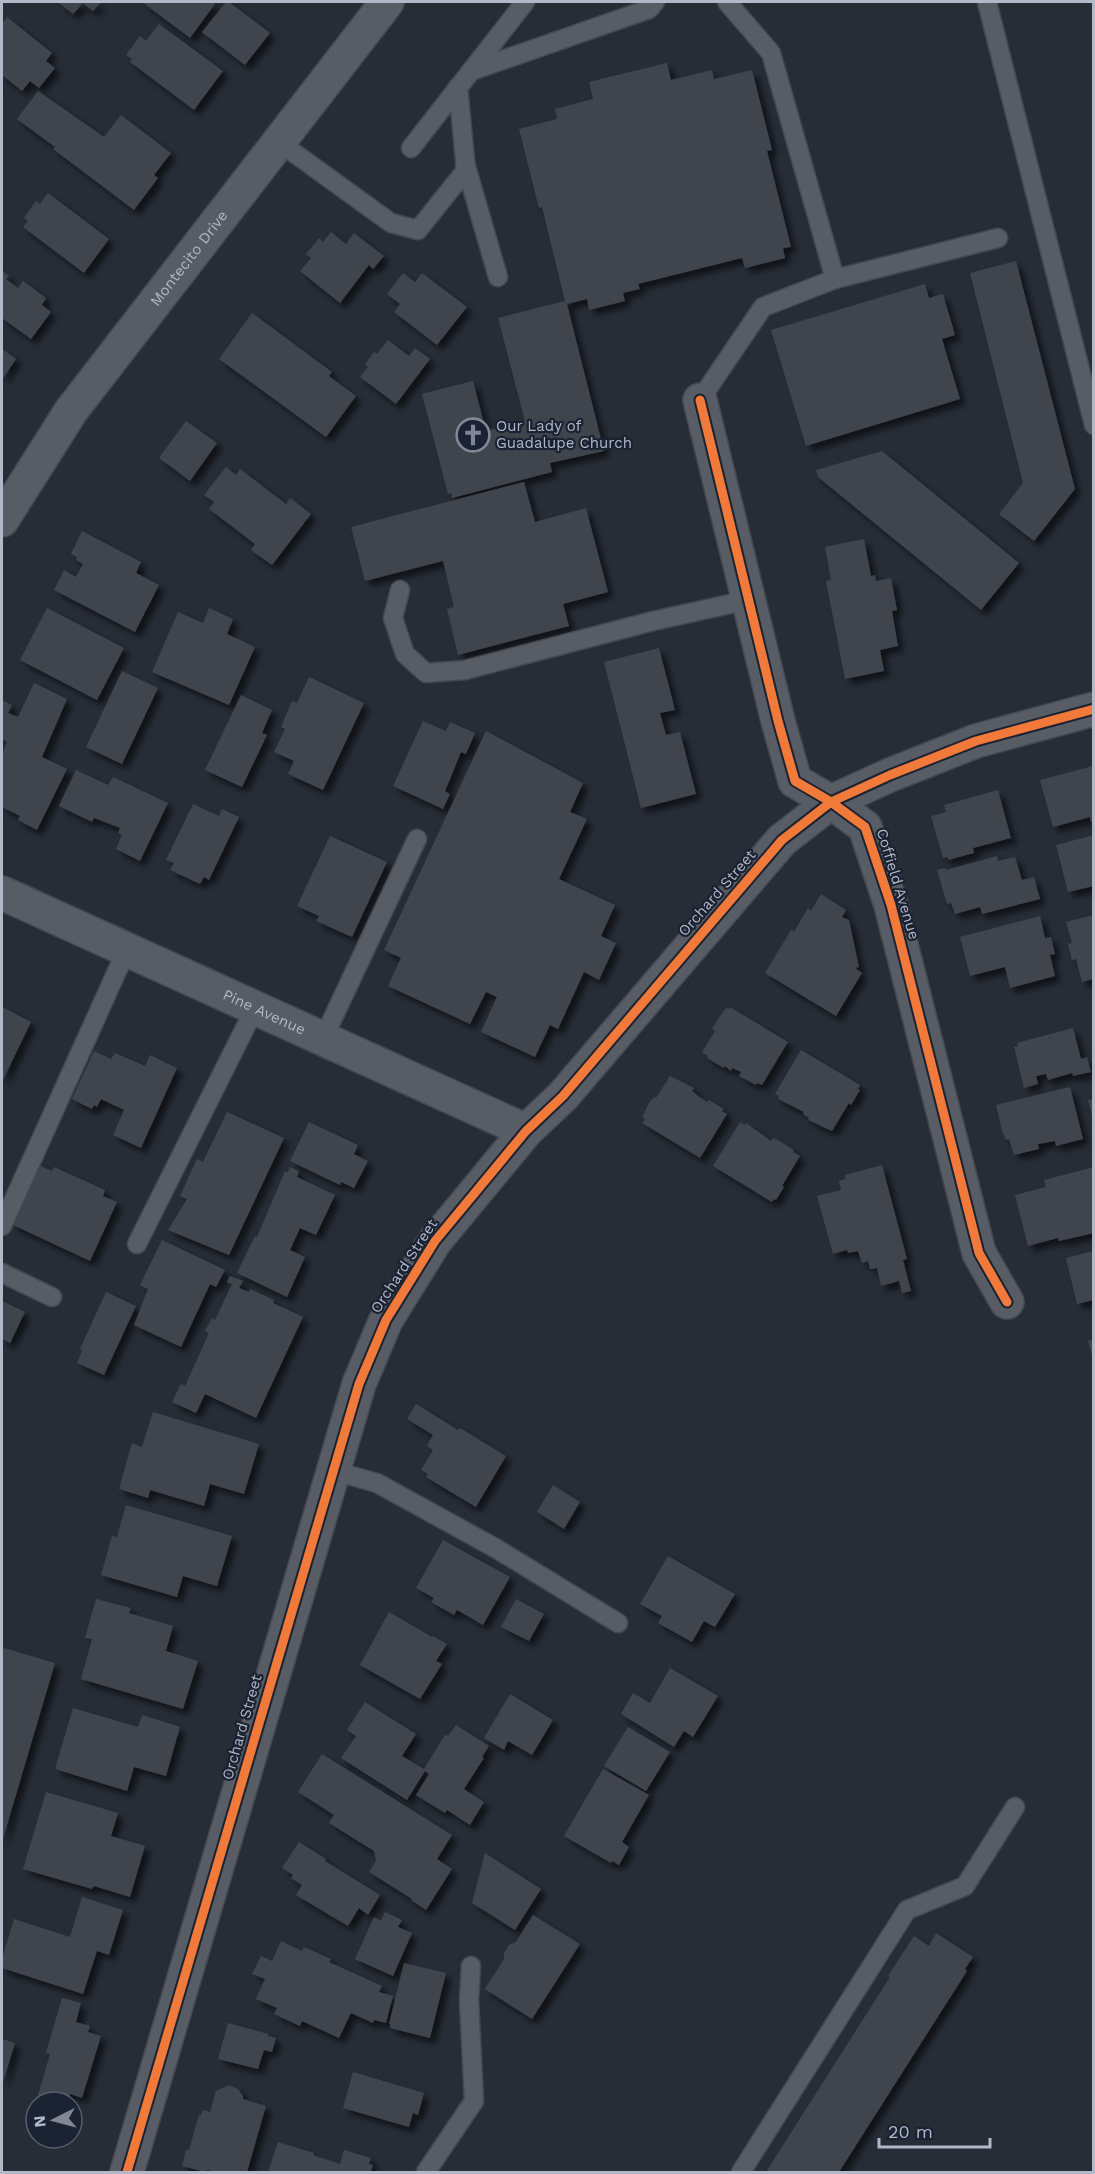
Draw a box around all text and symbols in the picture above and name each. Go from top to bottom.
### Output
street label: Montecito Drive [146,207,232,310]
church icon: Our Lady of Guadalupe Church [455,417,491,453]
place label: Our Lady of Guadalupe Church [496,417,632,452]
street label: Coffield Avenue [873,826,923,942]
street label: Orchard Street [675,846,760,940]
street label: Pine Avenue [220,986,308,1039]
street label: Orchard Street [367,1215,442,1317]
street label: Orchard Street [218,1672,266,1782]
north arrow [24,2090,84,2150]
scale bar [879,2111,990,2149]
text: N [30,2115,50,2128]
text: 20 m [888,2121,933,2142]

